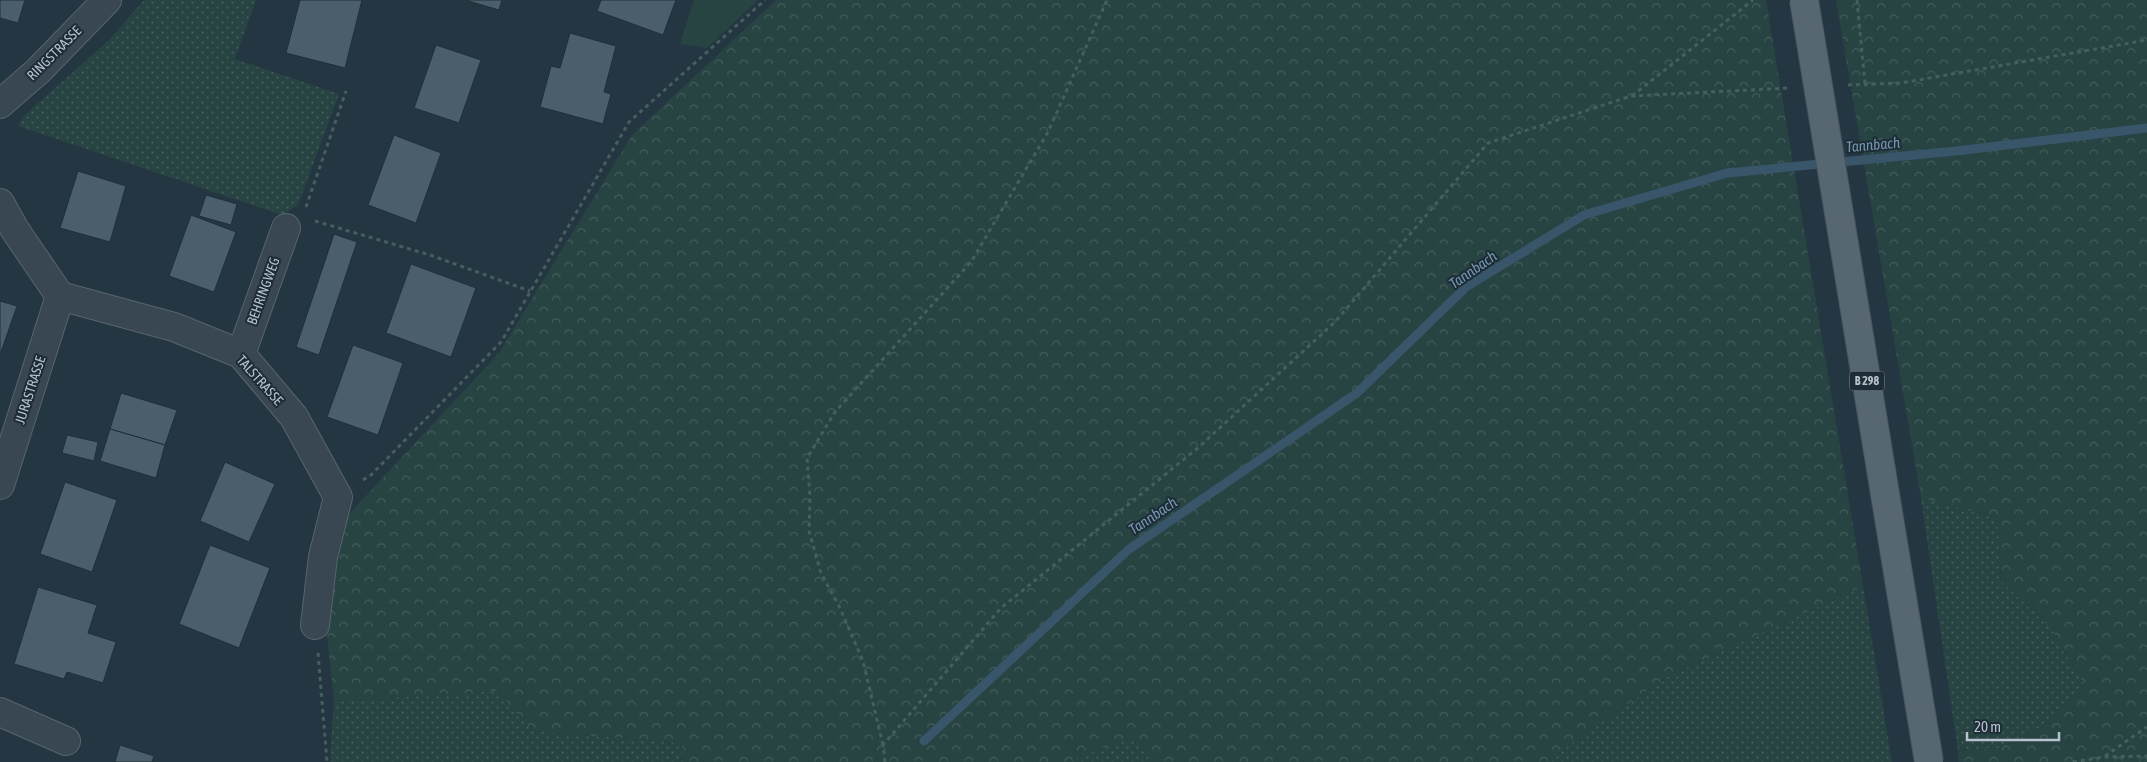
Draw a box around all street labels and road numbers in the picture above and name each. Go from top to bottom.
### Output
street label: RINGSTRASSE [24,23,84,83]
street label: BEHRINGWEG [243,255,283,327]
street label: TALSTRASSE [233,352,287,408]
street label: JURASTRASSE [12,354,48,426]
road number: B 298 [1850,372,1884,391]

